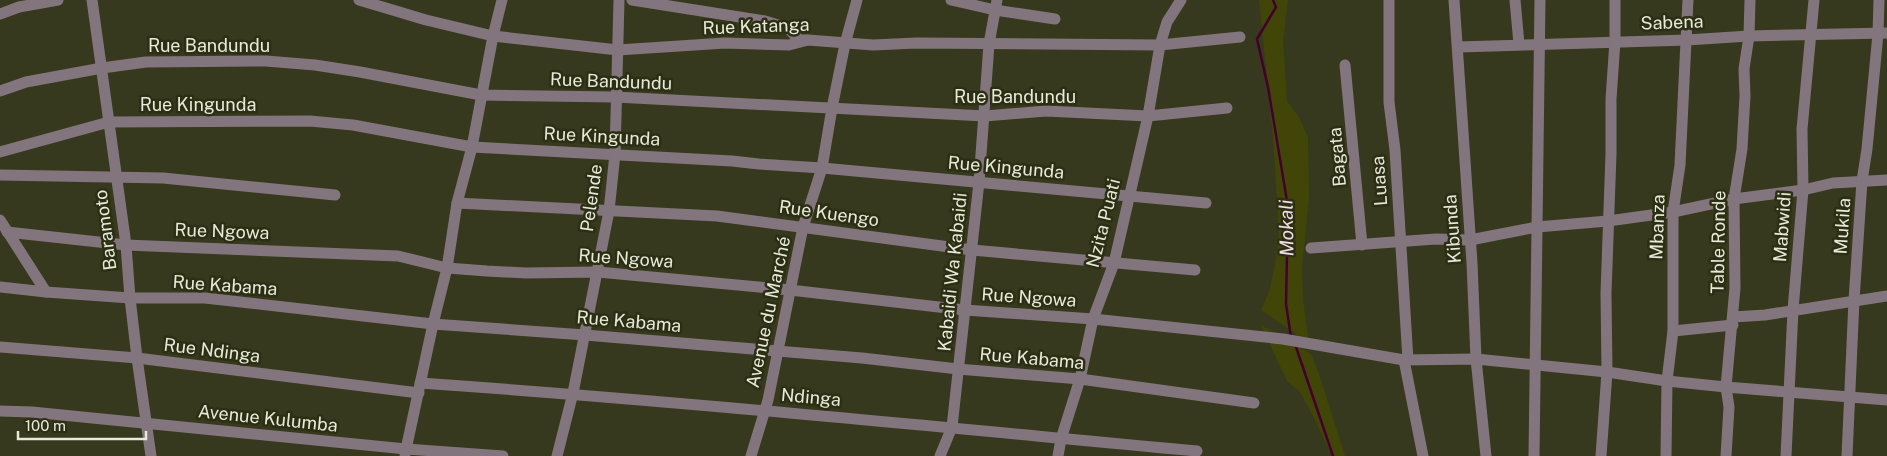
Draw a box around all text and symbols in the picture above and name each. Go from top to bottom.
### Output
street label: Sabena [1640,10,1704,34]
street label: Rue Katanga [702,14,810,38]
street label: Rue Bandundu [148,35,270,56]
street label: Rue Bandundu [550,68,672,94]
street label: Rue Bandundu [954,86,1076,107]
street label: Rue Kingunda [140,94,256,115]
street label: Rue Kingunda [543,122,661,150]
street label: Bagata [1324,126,1350,188]
street label: Rue Kingunda [947,151,1065,183]
street label: Luasa [1367,155,1391,207]
street label: Pelende [576,163,606,233]
street label: Nzita Puati [1082,176,1124,270]
street label: Baramoto [90,189,120,271]
street label: Table Ronde [1707,190,1729,294]
street label: Mabwidi [1769,191,1795,263]
street label: Kabaidi Wa Kabaidi [933,192,971,352]
street label: Kibunda [1439,194,1465,264]
street label: Mbanza [1645,194,1669,260]
street label: Rue Kuengo [778,196,880,230]
street label: Mukila [1830,197,1854,255]
water label: Mokali [1275,199,1297,257]
street label: Rue Ngowa [174,219,270,243]
street label: Avenue du Marché [742,234,794,390]
street label: Rue Ngowa [578,244,674,272]
street label: Rue Kabama [172,271,278,299]
street label: Rue Ngowa [981,283,1077,311]
street label: Rue Kabama [576,306,682,336]
street label: Rue Ndinga [163,334,261,366]
street label: Rue Kabama [979,343,1085,373]
street label: Ndinga [780,384,842,410]
street label: Avenue Kulumba [197,400,339,436]
scale bar [18,408,145,440]
text: 100 m [25,417,66,434]

